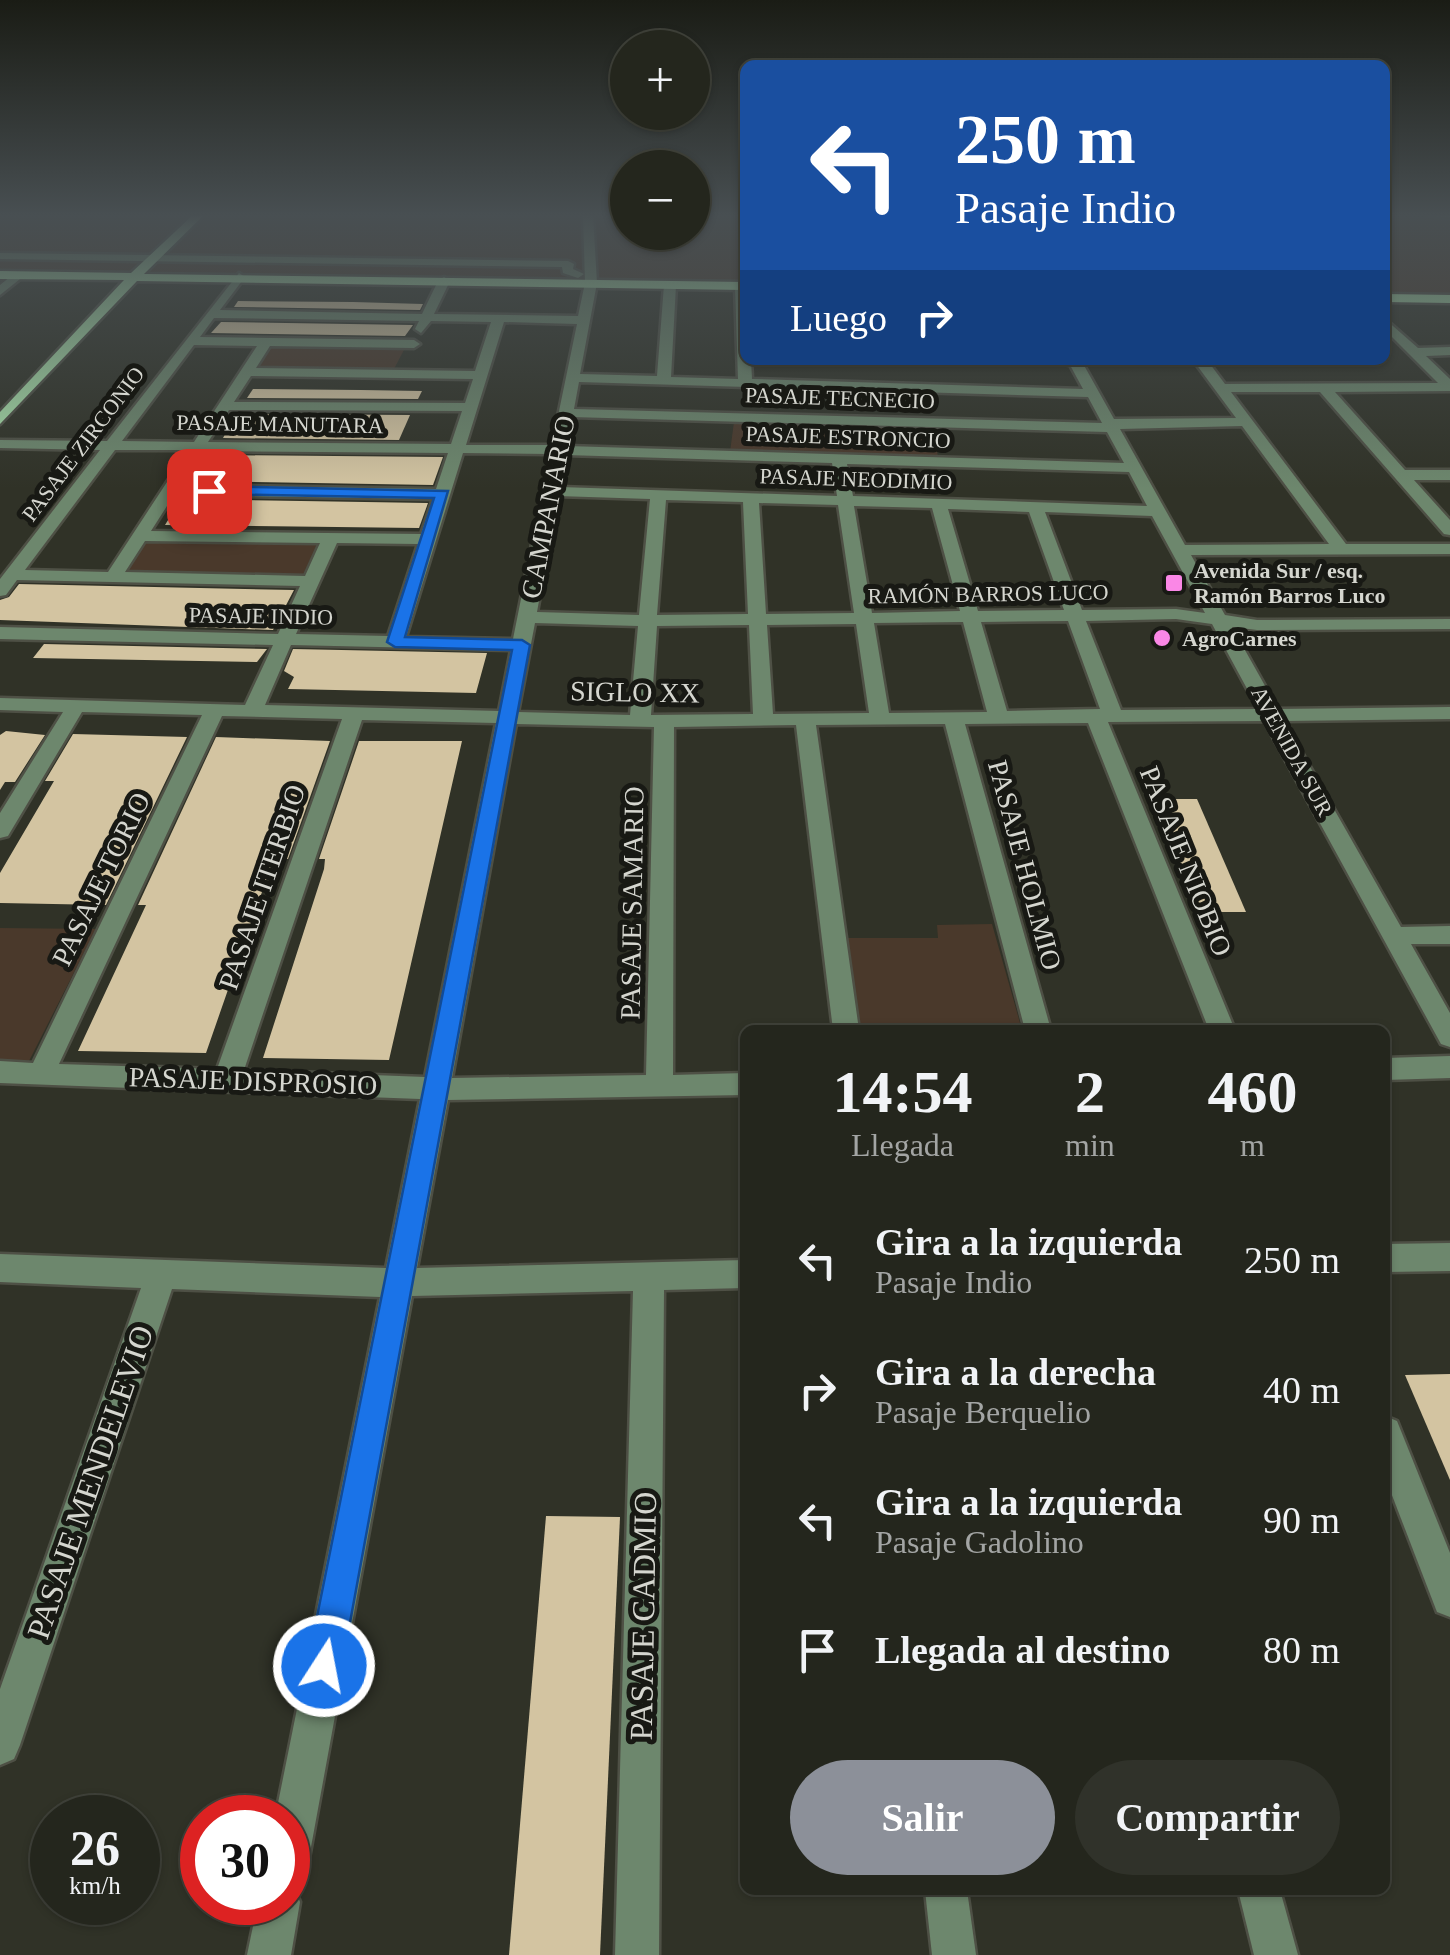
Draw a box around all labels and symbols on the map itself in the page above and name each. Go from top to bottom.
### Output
street label: PASAJE ZIRCONIO [17,362,149,526]
street label: PASAJE TECNECIO [745,382,935,414]
street label: PASAJE MANUTARA [176,410,384,438]
street label: CAMPANARIO [515,413,581,601]
street label: PASAJE ESTRONCIO [745,421,951,453]
pin [167,449,252,534]
street label: PASAJE NEODIMIO [759,463,953,495]
place label: Avenida Sur / esq. Ramón Barros Luco [1194,558,1386,608]
marker: Avenida Sur / esq. Ramón Barros Luco [1163,572,1185,594]
street label: RAMÓN BARROS LUCO [867,579,1109,609]
street label: PASAJE INDIO [189,602,333,630]
place label: AgroCarnes [1182,626,1297,651]
marker: AgroCarnes [1151,627,1173,649]
street label: SIGLO XX [570,675,700,709]
street label: AVENIDA SUR [1246,682,1338,821]
street label: PASAJE HOLMIO [982,757,1068,973]
street label: PASAJE NIOBIO [1134,762,1238,960]
street label: PASAJE ITERBIO [212,781,312,993]
street label: PASAJE SAMARIO [614,786,650,1020]
street label: PASAJE TORIO [46,787,156,971]
street label: PASAJE DISPROSIO [128,1061,378,1101]
street label: PASAJE MENDELEVIO [19,1321,161,1643]
street label: PASAJE CADMIO [623,1491,663,1741]
position arrow [272,1614,376,1718]
speed limit sign: 30 [180,1795,310,1925]

